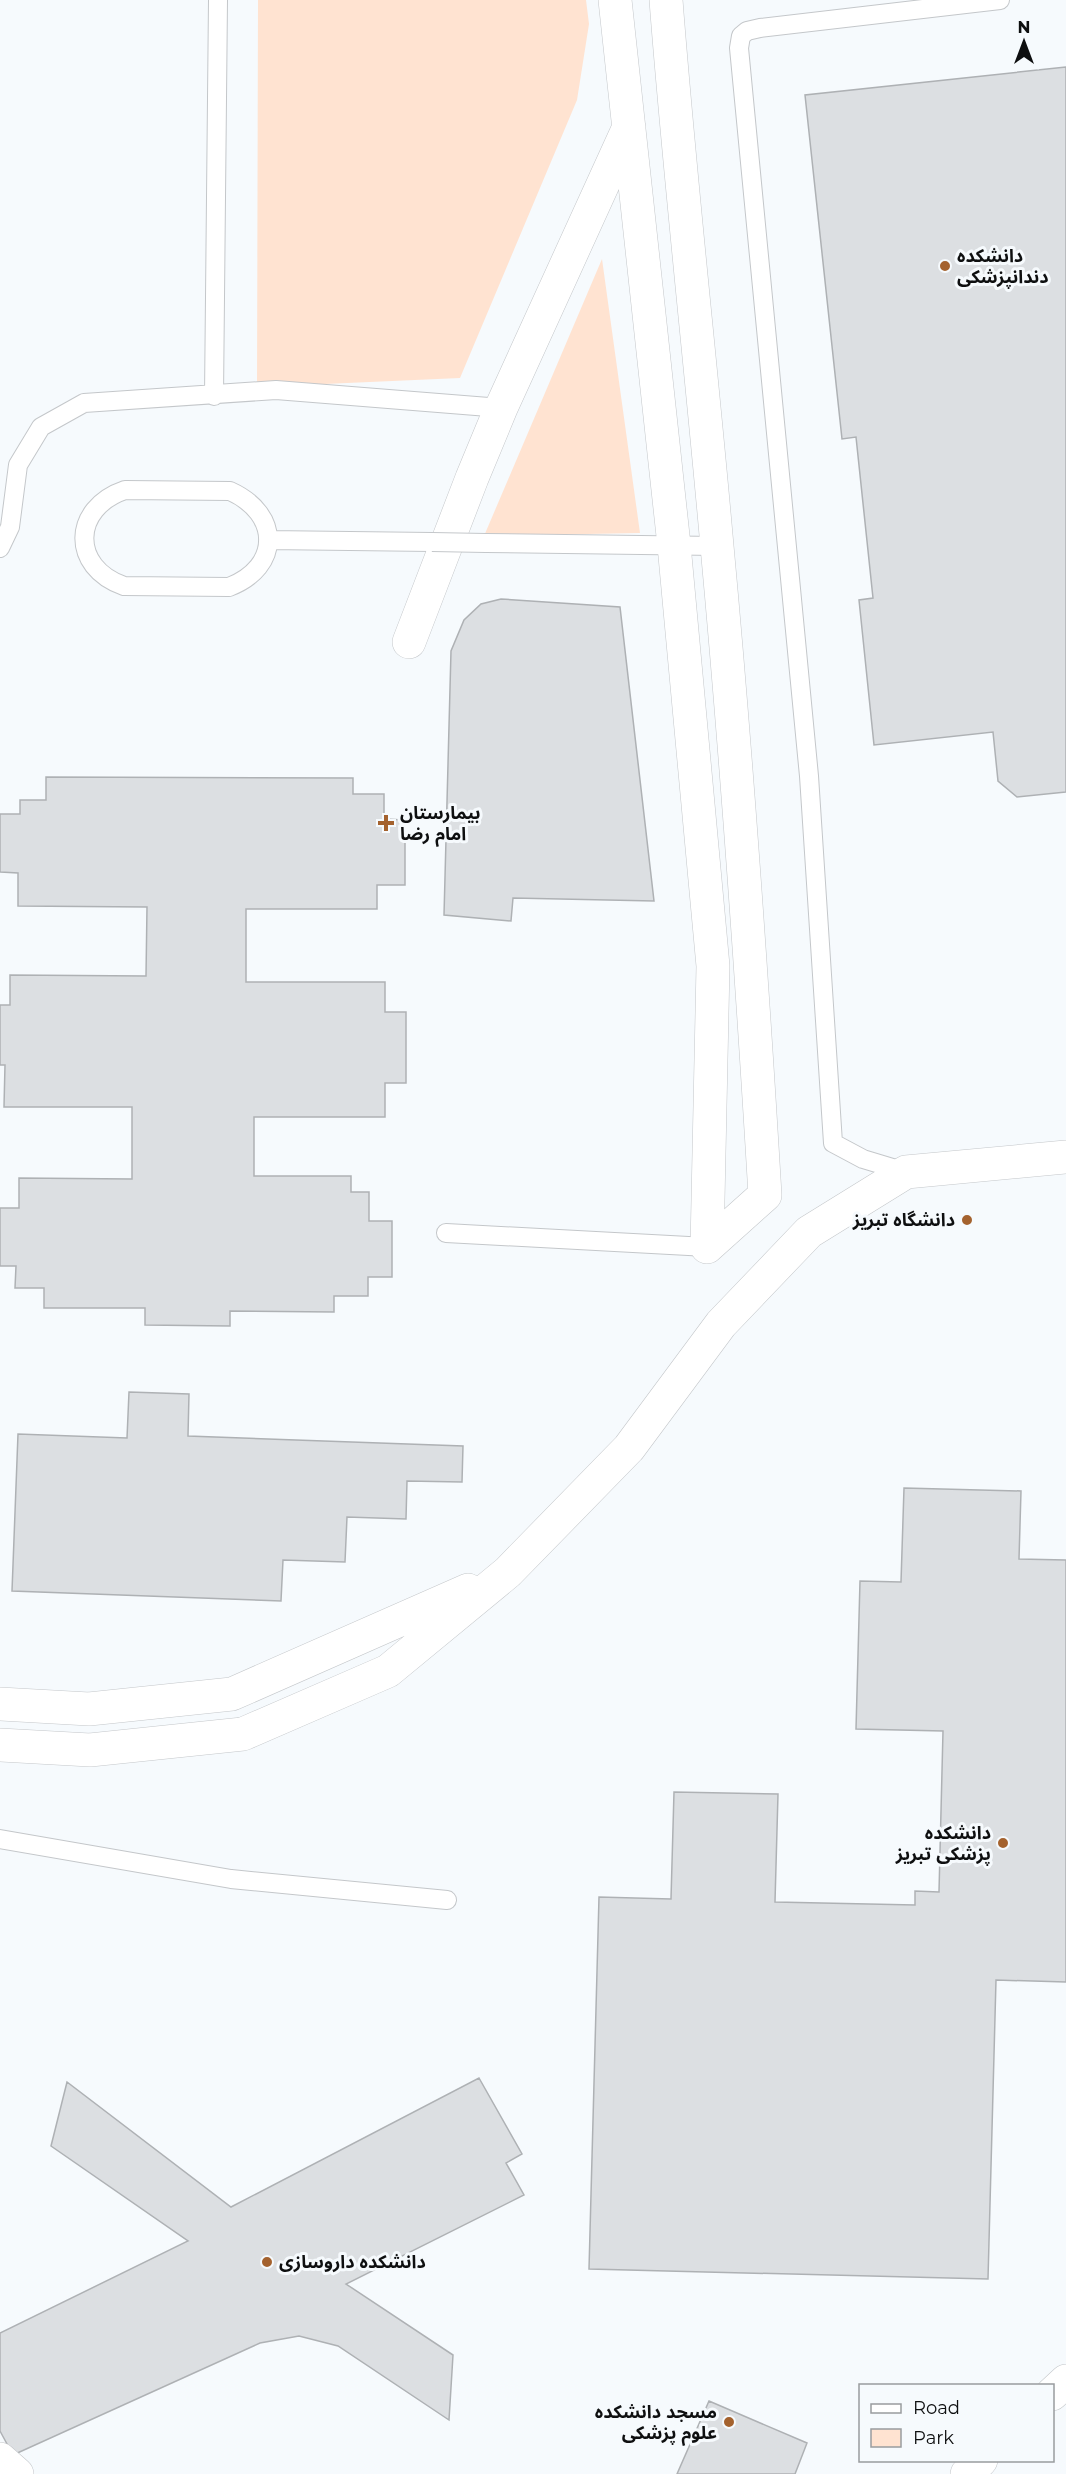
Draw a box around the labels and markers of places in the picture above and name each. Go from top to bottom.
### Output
place label: دانشکده دندانپزشکی [957,245,1048,289]
marker: دانشکده دندانپزشکی [938,259,952,273]
place label: بیمارستان امام رضا [400,802,480,847]
marker: بیمارستان امام رضا [377,814,395,832]
place label: دانشگاه تبریز [852,1209,955,1231]
marker: دانشگاه تبریز [960,1213,974,1227]
place label: دانشکده پزشکی تبریز [895,1822,991,1866]
marker: دانشکده پزشکی تبریز [996,1836,1010,1850]
place label: دانشکده داروسازی [279,2251,426,2273]
marker: دانشکده داروسازی [260,2255,274,2269]
place label: مسجد دانشکده علوم پزشکی [595,2401,717,2446]
marker: مسجد دانشکده علوم پزشکی [722,2415,736,2429]

